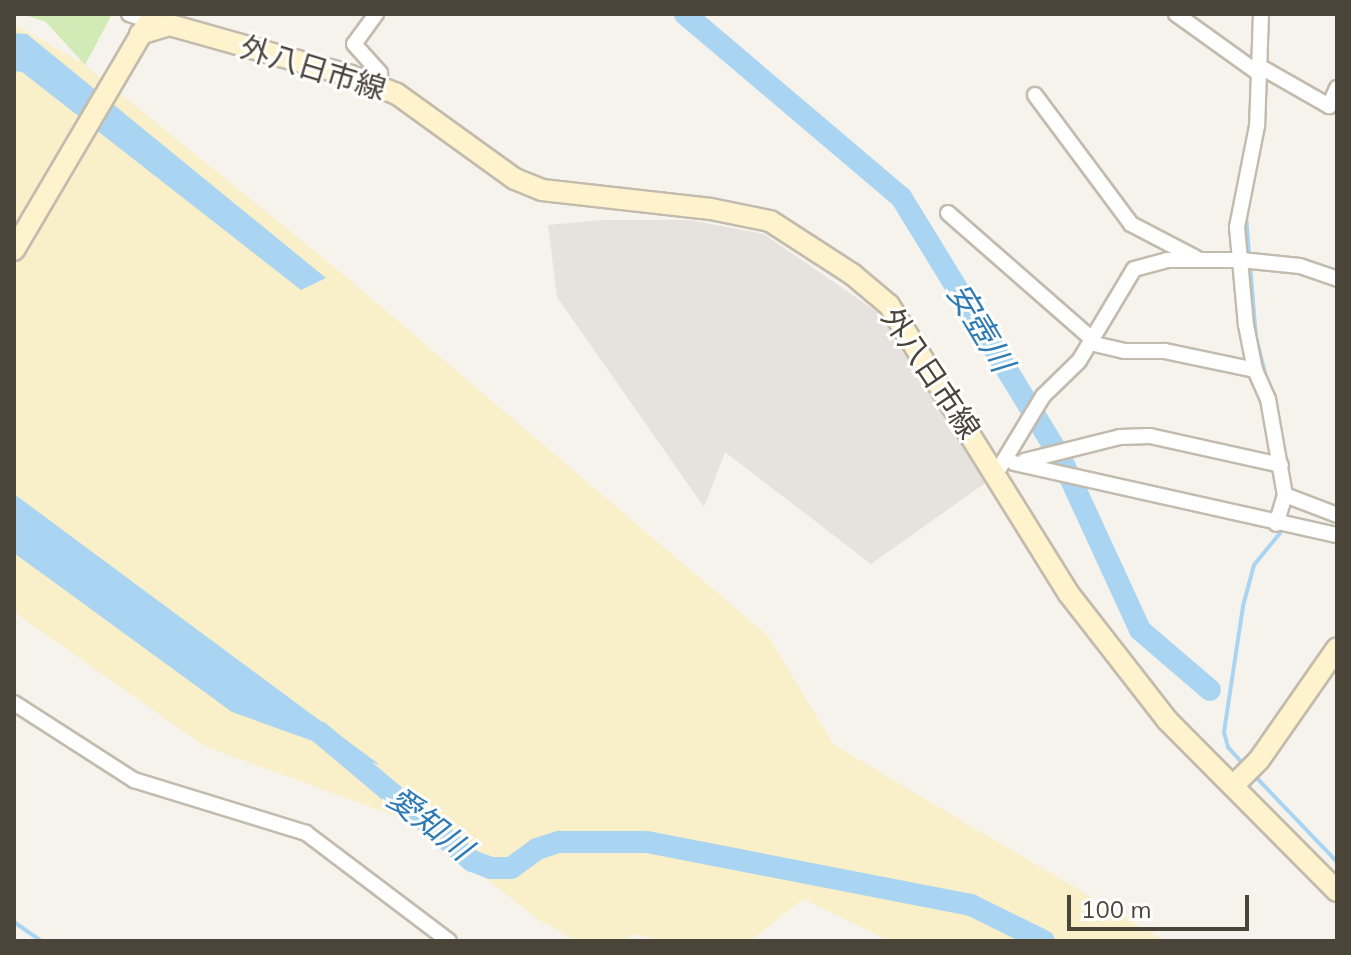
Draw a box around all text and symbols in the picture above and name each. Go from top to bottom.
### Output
street label: 外八日市線 [236,29,390,107]
water label: 安壺川 [940,276,1022,378]
street label: 外八日市線 [874,301,988,445]
water label: 愛知川 [380,778,480,868]
scale bar [1071,879,1253,929]
text: 100 m [1081,894,1152,924]

